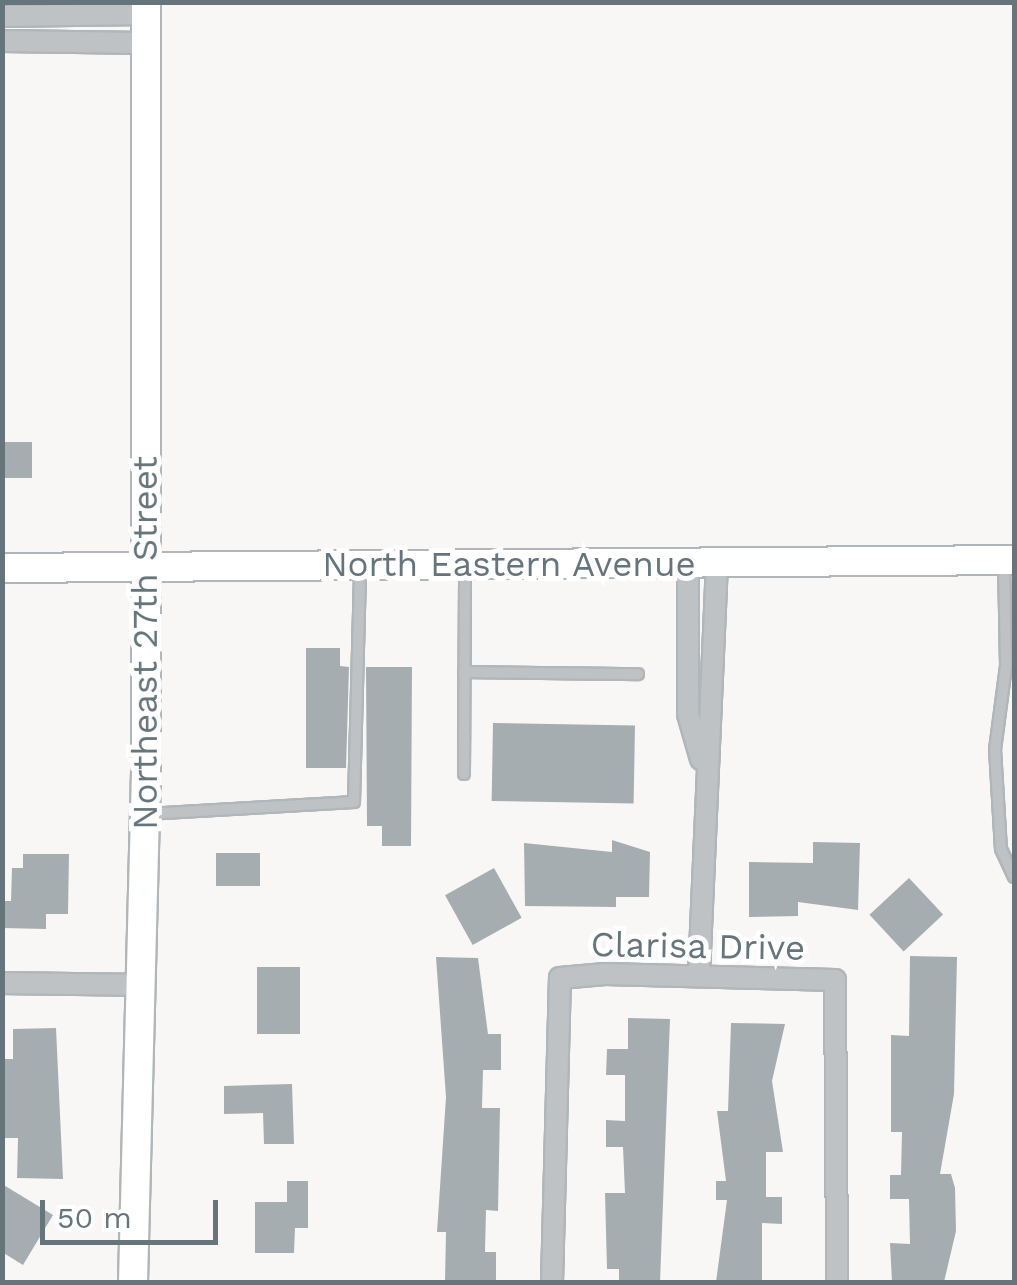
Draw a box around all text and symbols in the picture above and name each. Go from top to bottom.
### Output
street label: Northeast 27th Street [124,456,166,830]
street label: North Eastern Avenue [321,543,697,585]
street label: Clarisa Drive [590,923,806,969]
scale bar [45,1180,222,1242]
text: 50 m [57,1200,132,1235]

